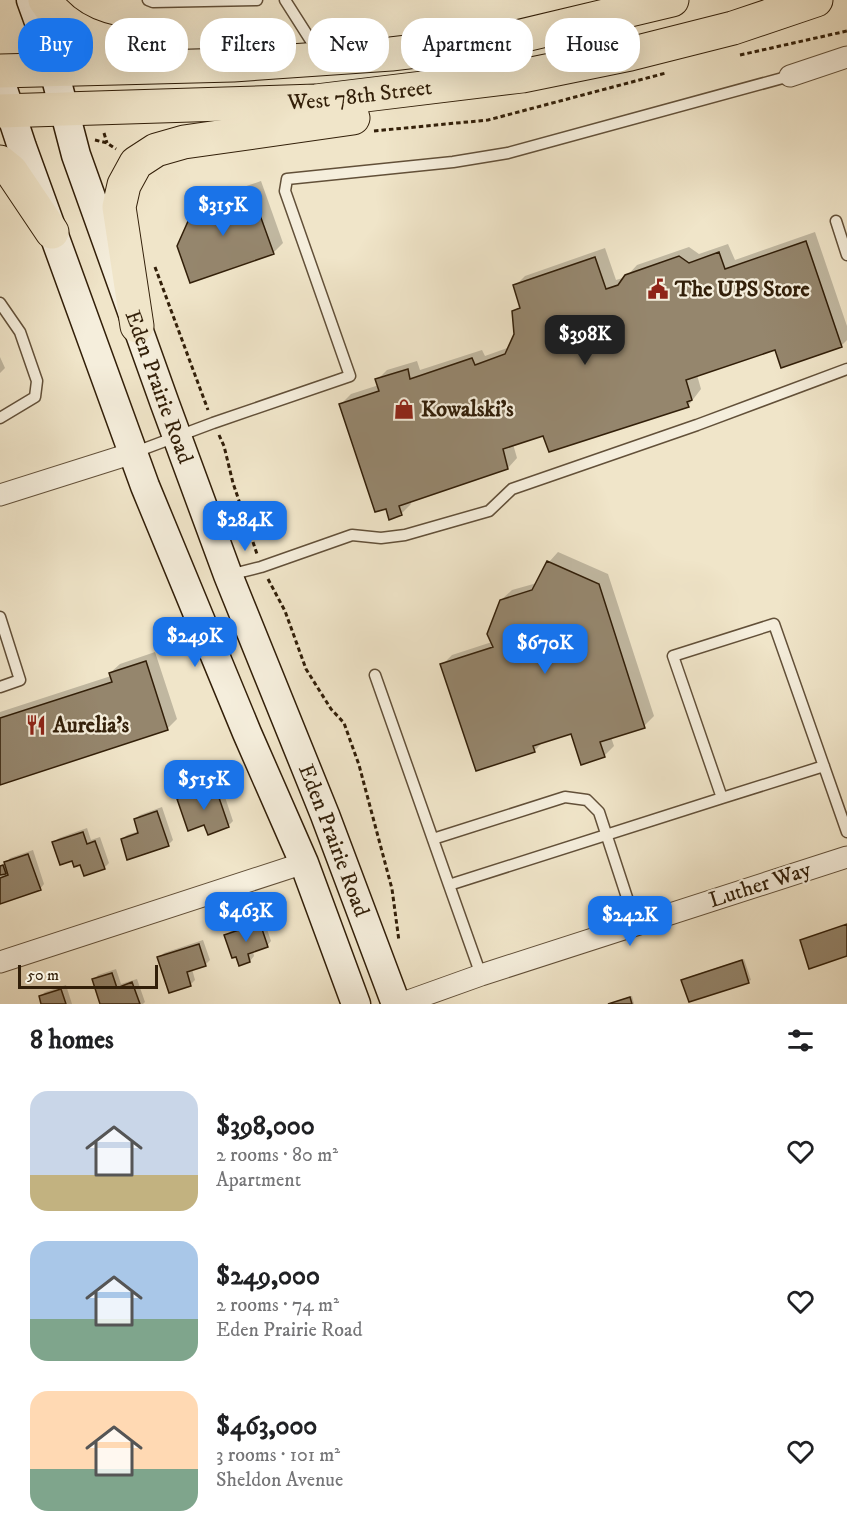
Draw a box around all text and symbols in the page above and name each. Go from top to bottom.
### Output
chip: Buy [18,18,93,72]
chip: Rent [105,18,188,72]
chip: Filters [200,18,296,72]
chip: New [308,18,389,72]
chip: Apartment [401,18,533,72]
chip: House [545,18,640,72]
street label: West 78th Street [286,74,433,115]
pin: $315K [181,186,265,237]
text: $315K [198,193,248,218]
place label: The UPS Store [674,276,810,303]
public building icon: The UPS Store [646,277,670,301]
street label: Eden Prairie Road [119,307,199,467]
pin: $398K [543,315,627,366]
text: $398K [559,322,611,347]
place label: Kowalski's [421,396,514,423]
shop icon: Kowalski's [392,397,416,421]
pin: $284K [203,501,287,552]
text: $284K [217,508,273,533]
pin: $249K [153,617,237,668]
text: $249K [167,624,223,649]
pin: $670K [503,624,587,675]
text: $670K [517,631,573,656]
place label: Aurelia's [52,712,130,739]
restaurant icon: Aurelia's [24,713,48,737]
pin: $515K [162,760,246,811]
street label: Eden Prairie Road [292,760,375,920]
text: $515K [178,767,230,792]
street label: Luther Way [706,856,815,914]
pin: $463K [204,892,288,943]
pin: $242K [588,896,672,947]
text: $463K [219,899,273,924]
text: $242K [602,903,658,928]
scale bar [18,962,158,989]
text: 50 m [27,965,59,985]
text: 8 homes [30,1024,114,1057]
icon: filters [784,1024,817,1057]
text: $398,000 [216,1110,315,1143]
icon: home [78,1115,150,1187]
icon: heart [784,1135,817,1168]
text: 2 rooms · 80 m² [216,1143,338,1168]
text: Apartment [216,1168,301,1193]
text: $249,000 [216,1260,320,1293]
icon: home [78,1265,150,1337]
icon: heart [784,1285,817,1318]
text: 2 rooms · 74 m² [216,1293,339,1318]
text: Eden Prairie Road [216,1318,362,1343]
text: $463,000 [216,1410,317,1443]
icon: home [78,1415,150,1487]
icon: heart [784,1435,817,1468]
text: 3 rooms · 101 m² [216,1443,340,1468]
text: Sheldon Avenue [216,1468,343,1493]

